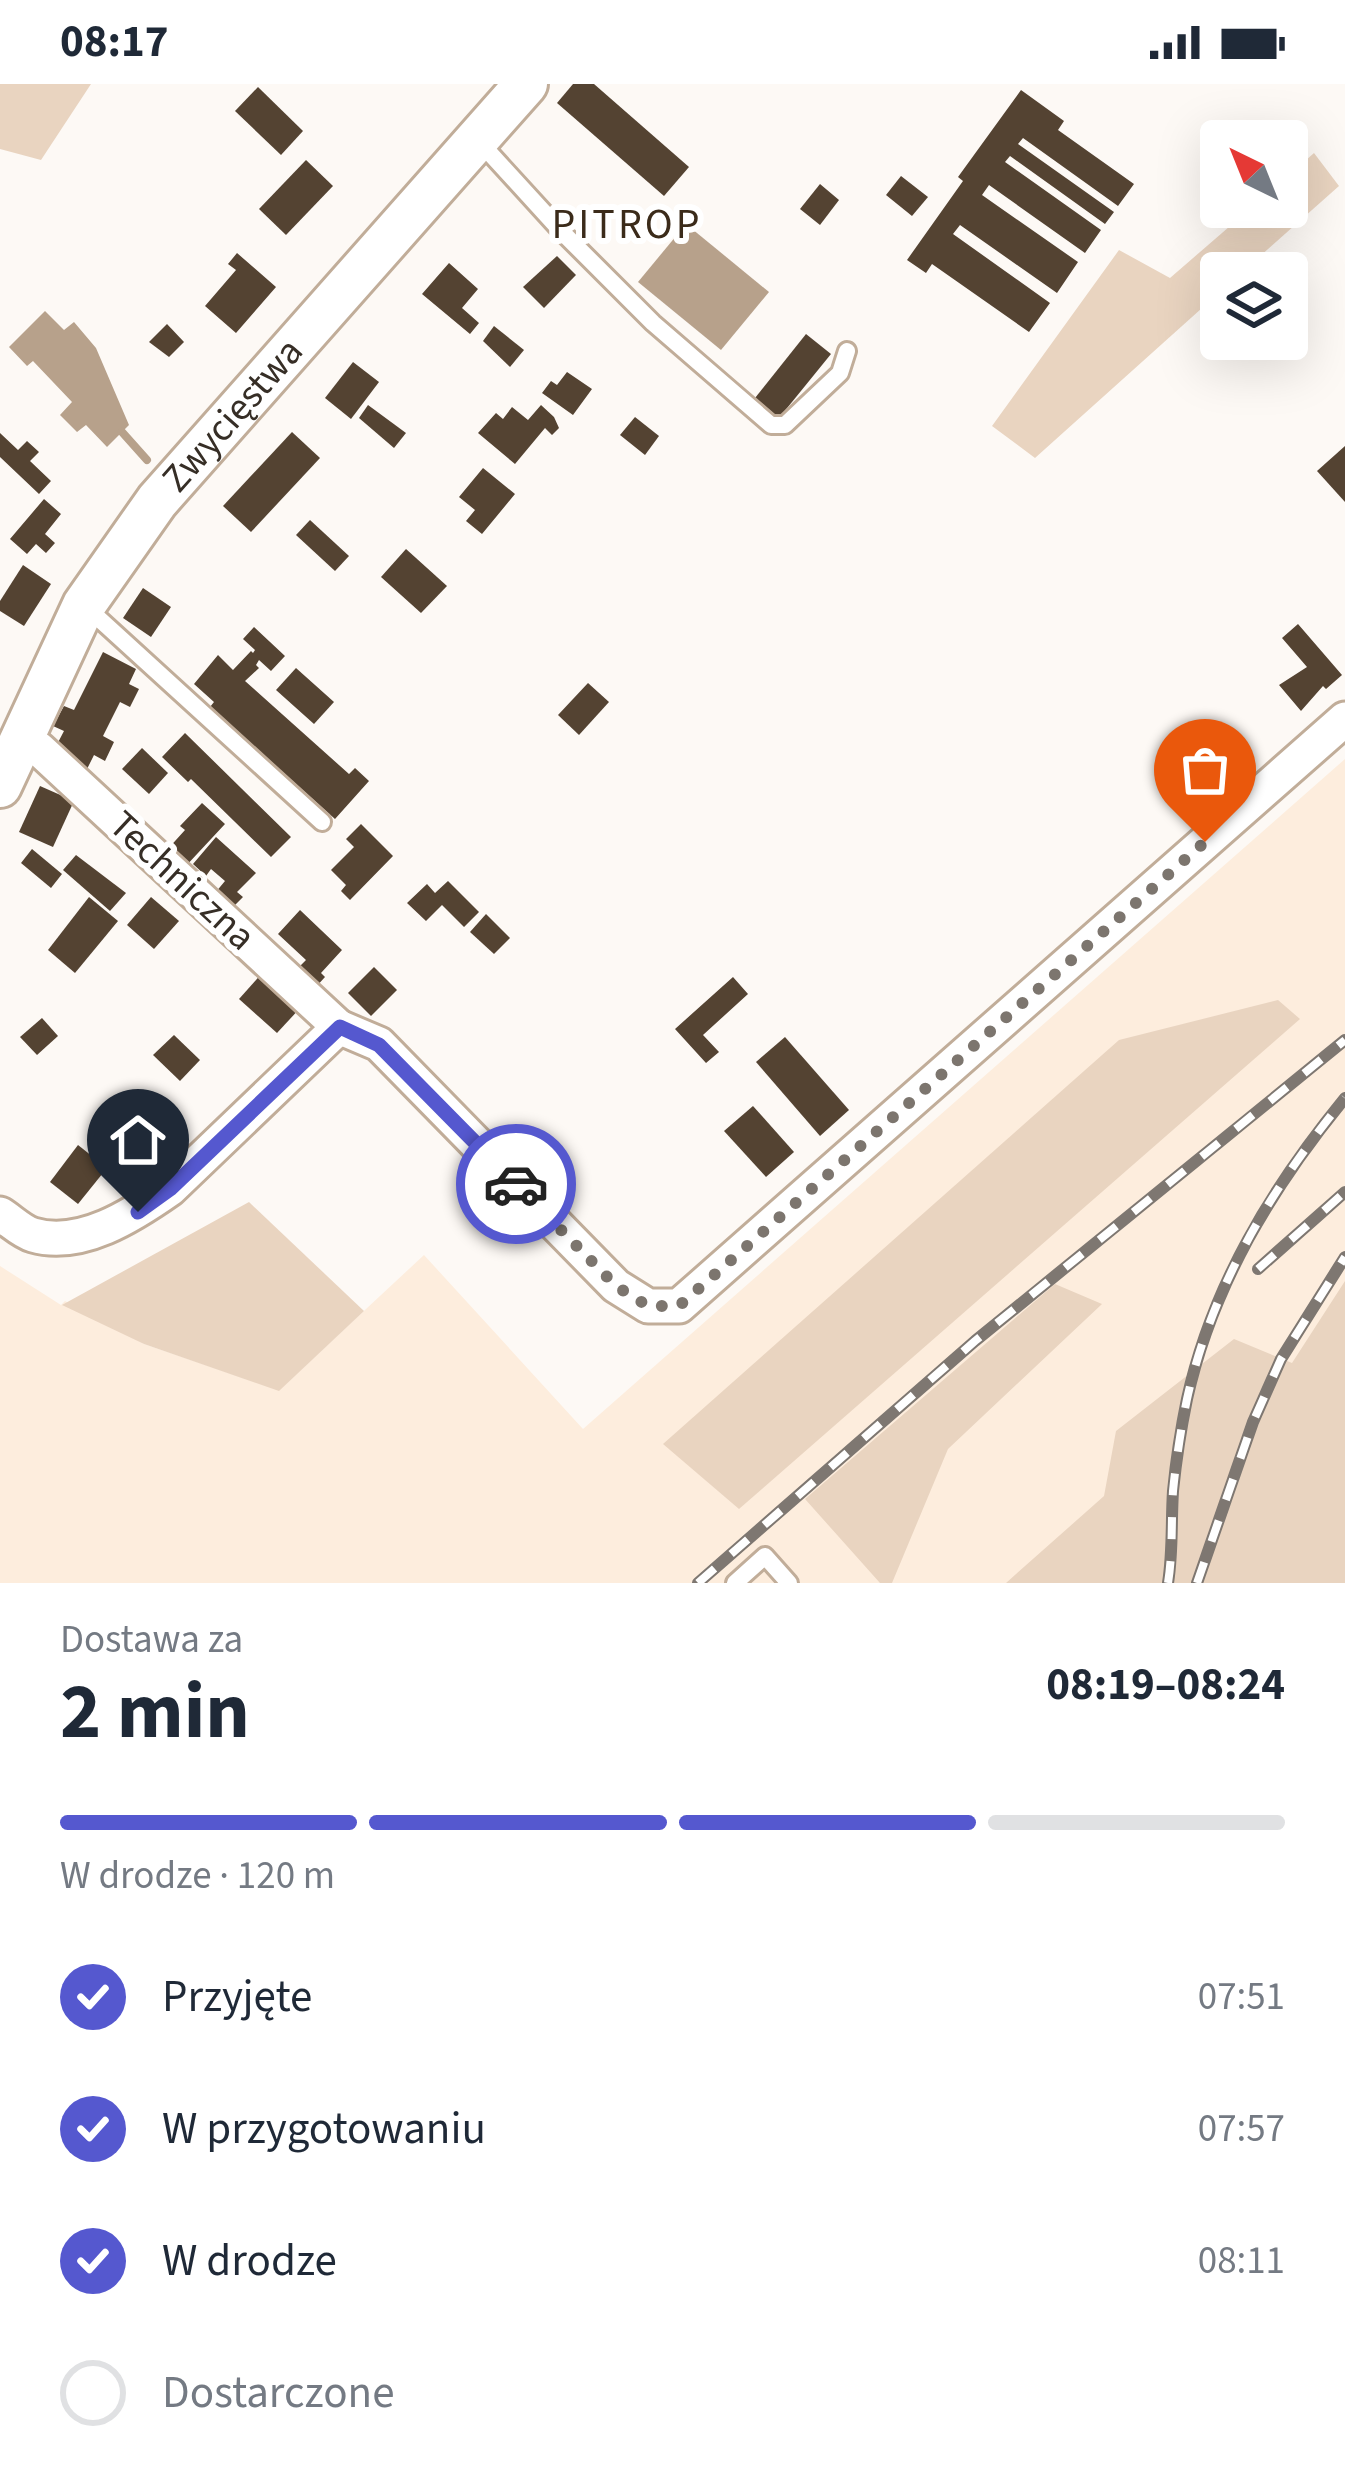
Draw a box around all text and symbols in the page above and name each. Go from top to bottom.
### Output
text: 08:17 [60,10,169,74]
north arrow [1200,120,1308,228]
map controls [1200,120,1308,360]
district label: PITROP [552,195,702,255]
button: layers [1200,252,1308,360]
street label: Zwycięstwa [149,326,317,505]
pin [1154,719,1256,842]
icon: bag [1172,737,1238,803]
street label: Techniczna [96,798,268,964]
pin [87,1089,189,1212]
icon: home [105,1107,171,1173]
courier [456,1124,576,1244]
icon: car [483,1151,549,1217]
text: Dostawa za [60,1612,243,1668]
text: 08:19–08:24 [1046,1653,1285,1717]
text: 2 min [60,1657,250,1768]
text: W drodze · 120 m [60,1848,335,1904]
icon: check [60,1964,126,2030]
text: Przyjęte [162,1965,312,2029]
text: 07:51 [1198,1969,1285,2025]
icon: check [60,2096,126,2162]
text: W przygotowaniu [162,2097,486,2161]
text: 07:57 [1198,2101,1285,2157]
icon: check [60,2228,126,2294]
text: W drodze [162,2229,337,2293]
text: 08:11 [1198,2233,1285,2289]
text: Dostarczone [162,2361,395,2425]

